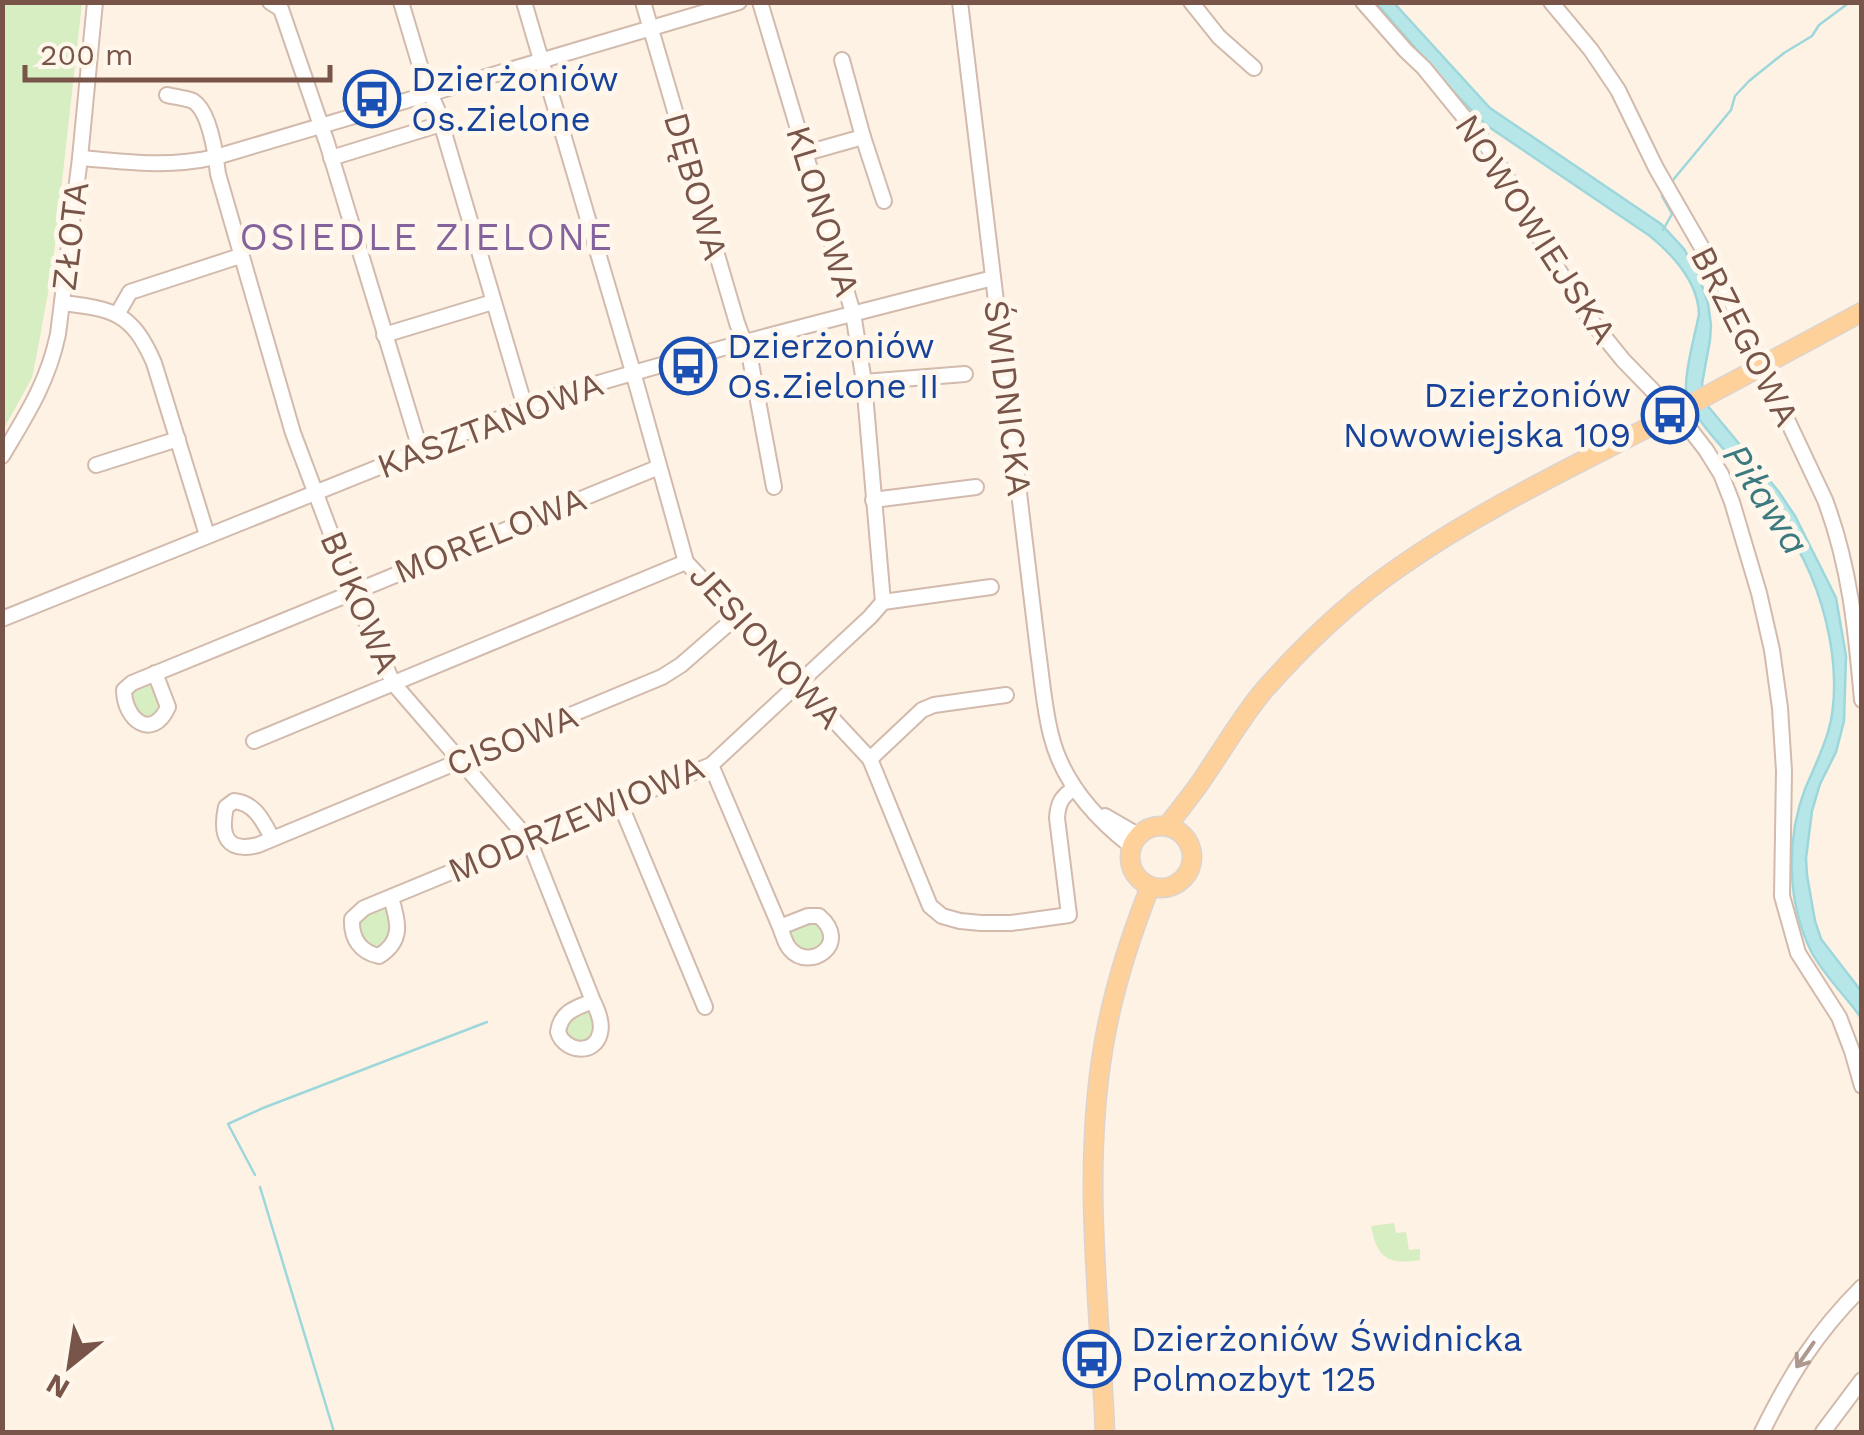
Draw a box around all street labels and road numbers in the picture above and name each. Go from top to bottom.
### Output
street label: NOWOWIEJSKA [1446,106,1626,352]
street label: DĘBOWA [655,107,737,265]
street label: KLONOWA [777,121,869,301]
street label: ZŁOTA [42,179,98,293]
street label: BRZEGOWA [1682,239,1808,433]
street label: ŚWIDNICKA [975,297,1041,499]
street label: KASZTANOWA [371,363,609,487]
street label: MORELOWA [388,477,592,593]
street label: BUKOWA [311,524,409,680]
street label: JESIONOWA [681,555,851,737]
street label: CISOWA [440,695,584,785]
street label: MODRZEWIOWA [442,746,710,892]

